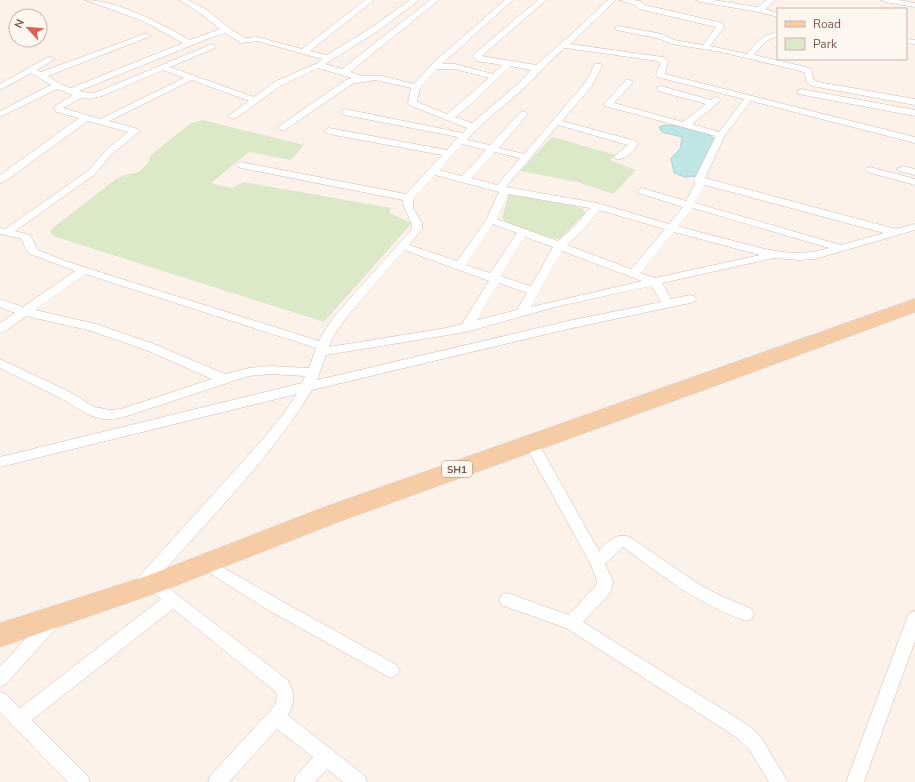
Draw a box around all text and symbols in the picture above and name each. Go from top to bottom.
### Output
north arrow [8,8,48,48]
legend [777,8,907,60]
text: Road [813,16,841,32]
text: N [11,17,28,31]
text: Park [813,36,838,52]
road number: SH1 [442,461,472,477]

